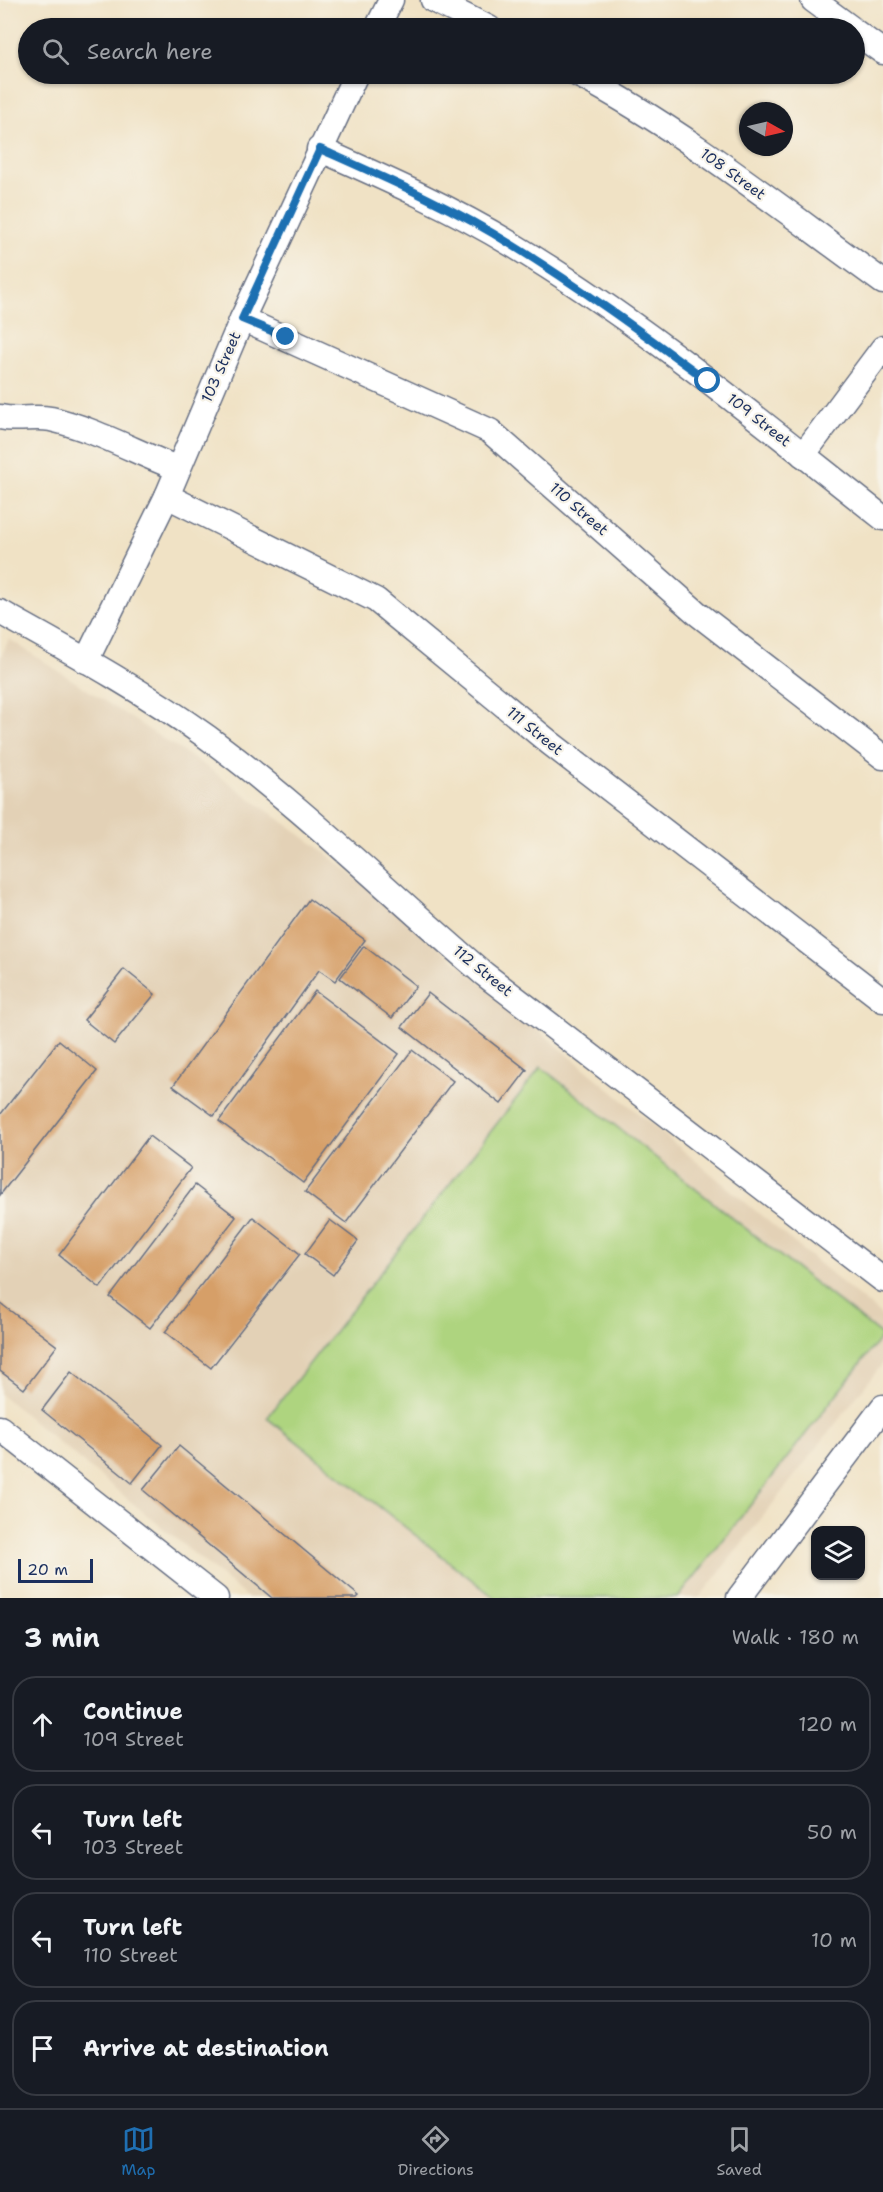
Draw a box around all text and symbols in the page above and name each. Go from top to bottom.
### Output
search box [18,18,865,84]
icon: search [39,35,72,68]
text: Search here [87,37,213,66]
north arrow [739,102,793,156]
street label: 108 Street [696,144,770,204]
route end [272,323,298,349]
street label: 103 Street [197,329,245,405]
route start [694,367,720,393]
street label: 109 Street [723,389,795,451]
street label: 110 Street [546,478,612,540]
street label: 111 Street [503,702,567,760]
street label: 112 Street [449,941,517,1001]
map controls [811,1526,865,1580]
button: layers [811,1526,865,1580]
scale bar [18,1556,93,1584]
text: 20 m [27,1559,68,1580]
text: 3 min [24,1620,100,1655]
text: Walk · 180 m [732,1624,859,1650]
text: Continue [83,1697,183,1726]
icon: ahead [26,1708,59,1741]
text: 120 m [798,1711,857,1737]
text: 109 Street [83,1726,184,1752]
text: Turn left [83,1805,182,1834]
icon: left [26,1816,59,1849]
text: 50 m [807,1819,857,1845]
text: 103 Street [83,1834,183,1860]
text: Turn left [83,1913,182,1942]
icon: left [26,1924,59,1957]
text: 10 m [811,1927,857,1953]
text: 110 Street [83,1942,178,1968]
icon: arrive [26,2032,59,2065]
text: Arrive at destination [83,2034,329,2063]
tab: Map [121,2123,155,2180]
tab: Directions [398,2123,474,2180]
tab: Saved [716,2123,762,2180]

